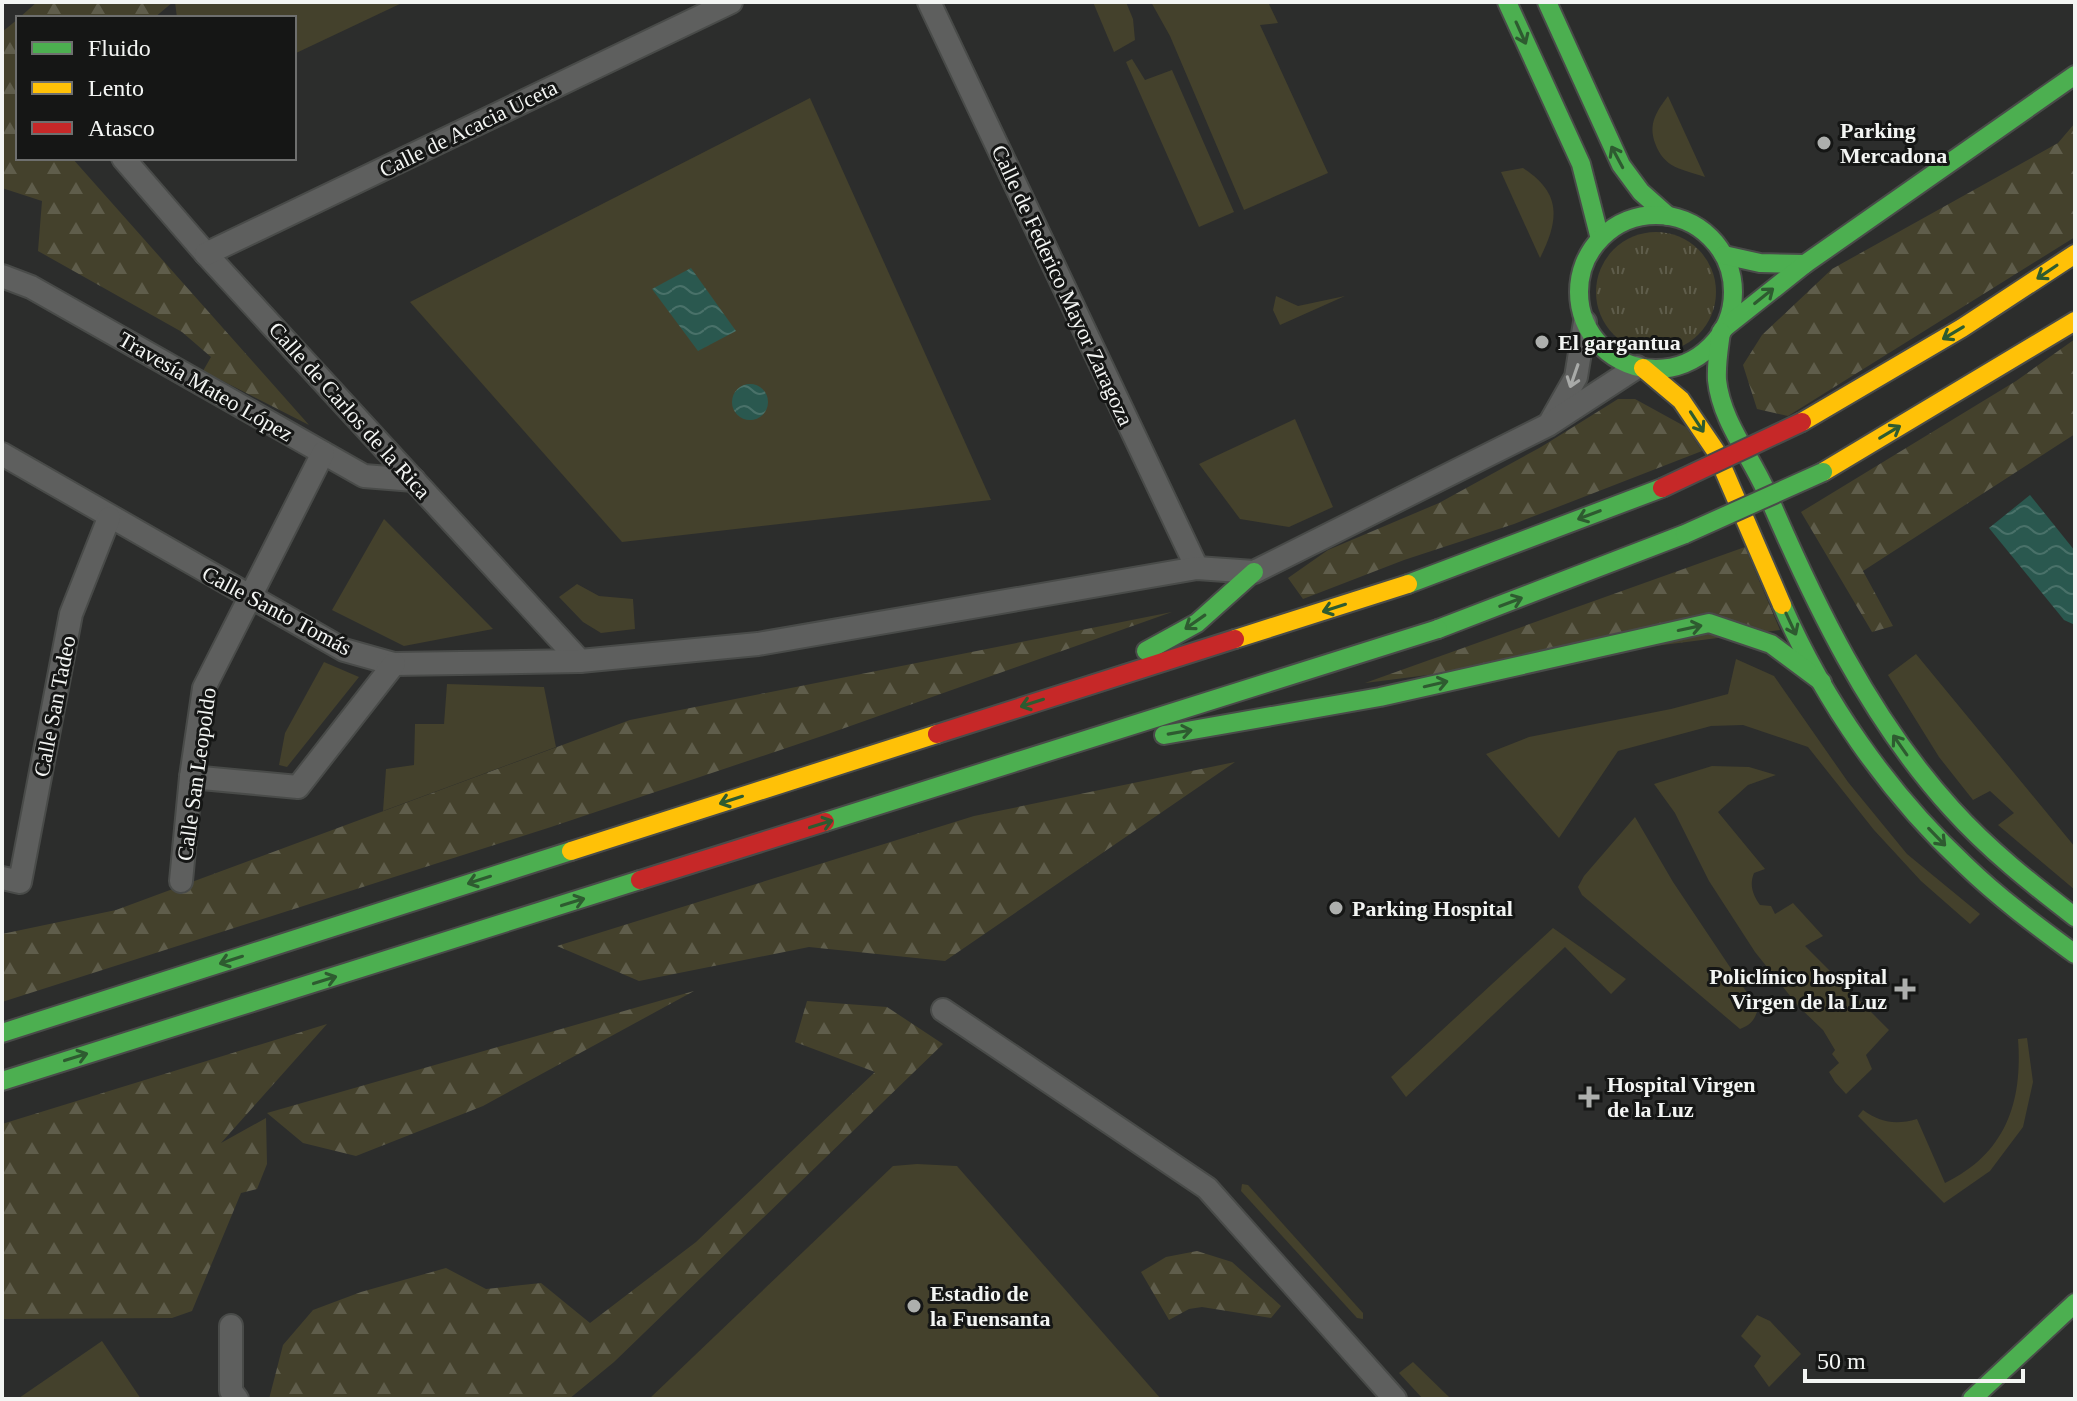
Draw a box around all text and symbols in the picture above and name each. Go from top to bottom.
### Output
legend [16,16,296,160]
one-way arrow [1514,20,1529,44]
text: Fluido [88,35,151,61]
street label: Calle de Acacia Uceta [375,74,561,182]
text: Lento [88,75,144,101]
text: Atasco [88,115,155,141]
place label: Parking Mercadona [1840,118,1947,168]
marker: Parking Mercadona [1815,134,1833,152]
street label: Calle de Federico Mayor Zaragoza [986,141,1139,430]
one-way arrow [1609,146,1625,170]
one-way arrow [2036,265,2059,281]
one-way arrow [1753,287,1774,305]
street label: Calle de Carlos de la Rica [264,317,436,504]
one-way arrow [1942,325,1965,341]
street label: Travesía Mateo López [114,326,298,447]
place label: El gargantua [1558,330,1681,355]
marker: El gargantua [1533,333,1551,351]
one-way arrow [1565,363,1580,388]
one-way arrow [1689,411,1706,433]
one-way arrow [1878,424,1901,440]
one-way arrow [1577,509,1602,523]
street label: Calle Santo Tomás [198,561,356,660]
one-way arrow [1498,594,1523,608]
one-way arrow [1321,601,1347,616]
one-way arrow [1784,612,1799,636]
one-way arrow [1184,614,1207,631]
one-way arrow [1676,619,1702,634]
street label: Calle San Tadeo [29,633,80,779]
one-way arrow [1423,676,1448,691]
street label: Calle San Leopoldo [172,686,221,862]
one-way arrow [1020,697,1045,712]
one-way arrow [1167,724,1193,739]
one-way arrow [1892,734,1908,756]
one-way arrow [719,793,744,808]
one-way arrow [808,815,833,830]
one-way arrow [1927,827,1946,846]
one-way arrow [466,874,491,889]
one-way arrow [559,894,585,909]
place label: Parking Hospital [1352,896,1513,921]
marker: Parking Hospital [1327,899,1345,917]
one-way arrow [219,953,244,968]
place label: Policlínico hospital Virgen de la Luz [1709,964,1887,1014]
one-way arrow [311,972,337,987]
marker: Policlínico hospital Virgen de la Luz [1894,978,1916,1000]
one-way arrow [64,1049,89,1064]
place label: Hospital Virgen de la Luz [1607,1072,1756,1122]
marker: Hospital Virgen de la Luz [1578,1086,1600,1108]
place label: Estadio de la Fuensanta [930,1281,1050,1331]
marker: Estadio de la Fuensanta [905,1297,923,1315]
scale bar [1805,1333,2023,1383]
text: 50 m [1817,1348,1866,1374]

